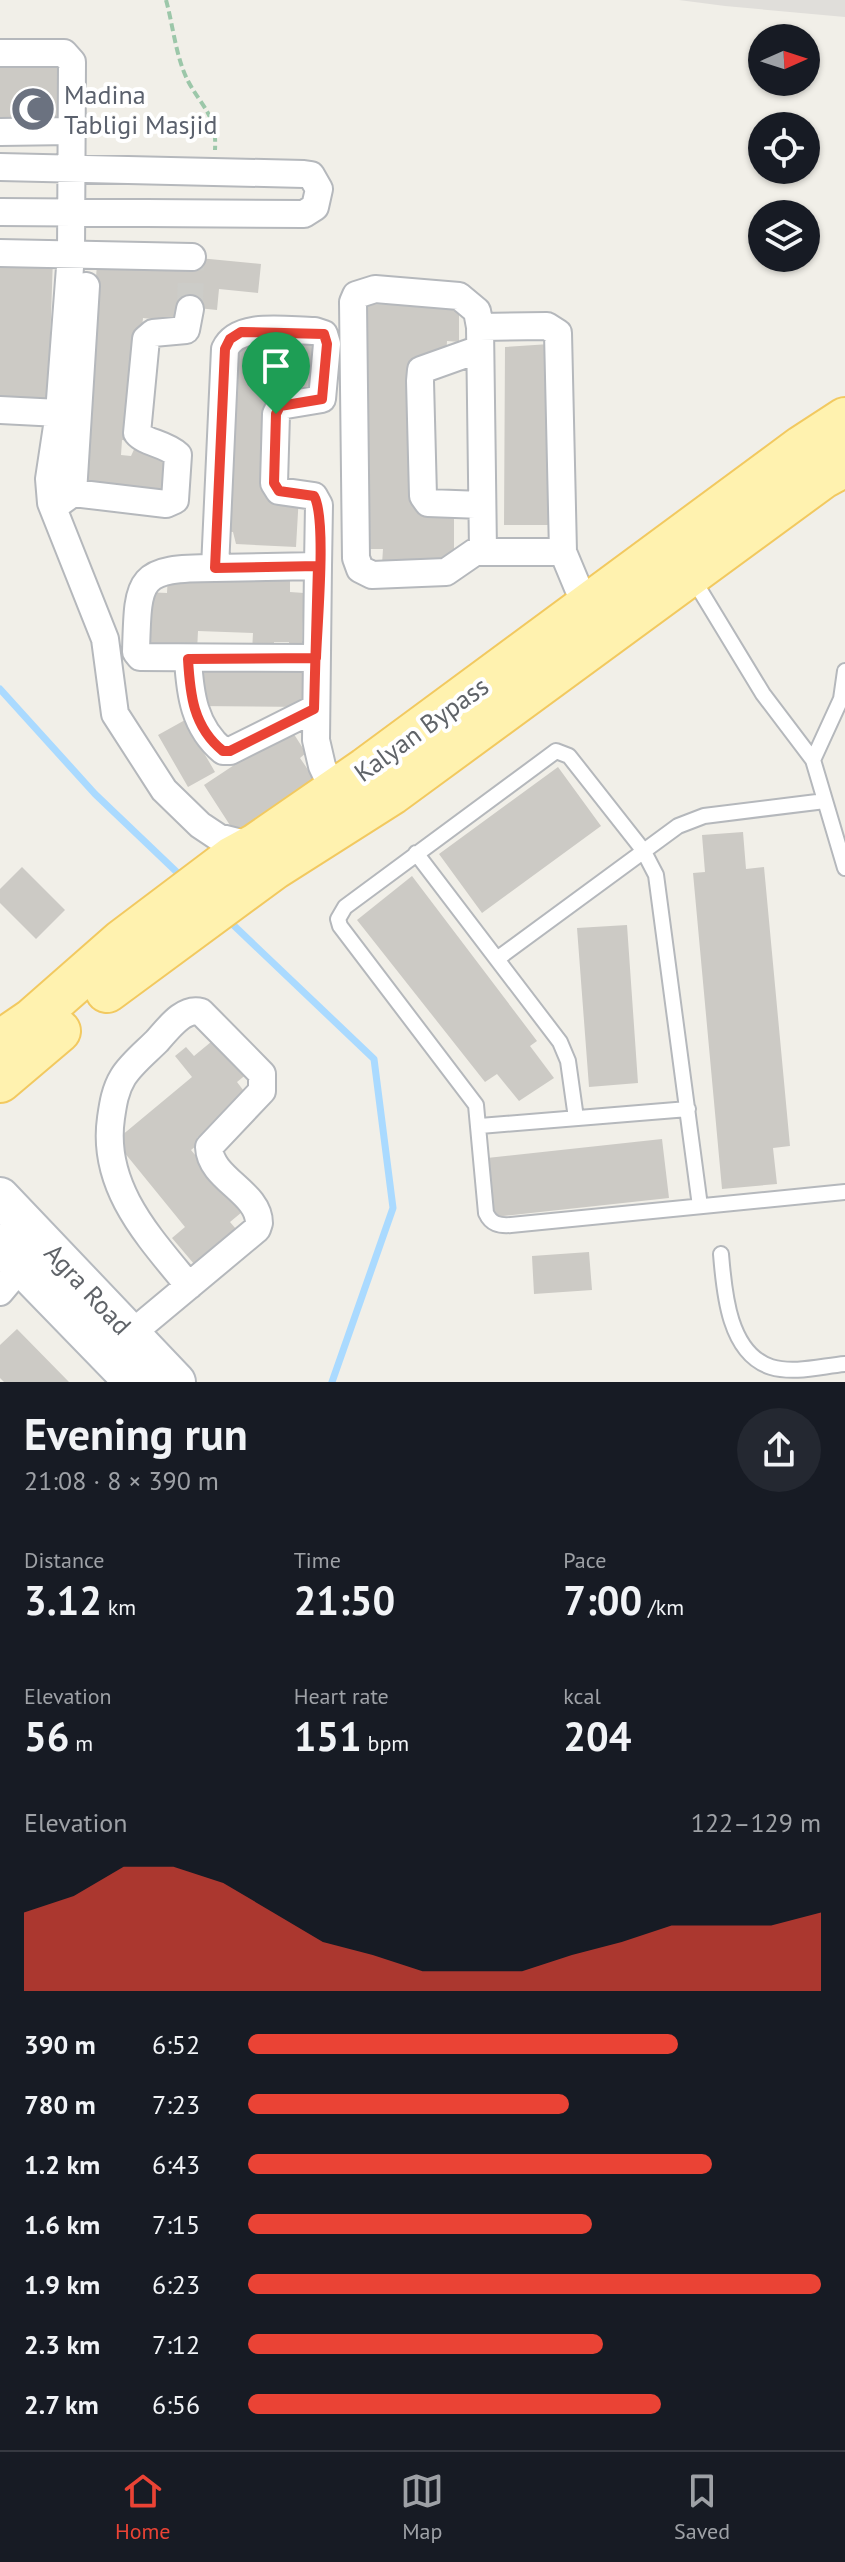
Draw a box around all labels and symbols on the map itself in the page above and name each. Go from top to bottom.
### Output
north arrow [748,24,820,96]
place label: Madina Tabligi Masjid [64,78,217,141]
mosque icon: Madina Tabligi Masjid [9,85,57,133]
pin [242,332,310,414]
street label: Kalyan Bypass [347,669,495,789]
street label: Agra Road [38,1237,138,1341]

